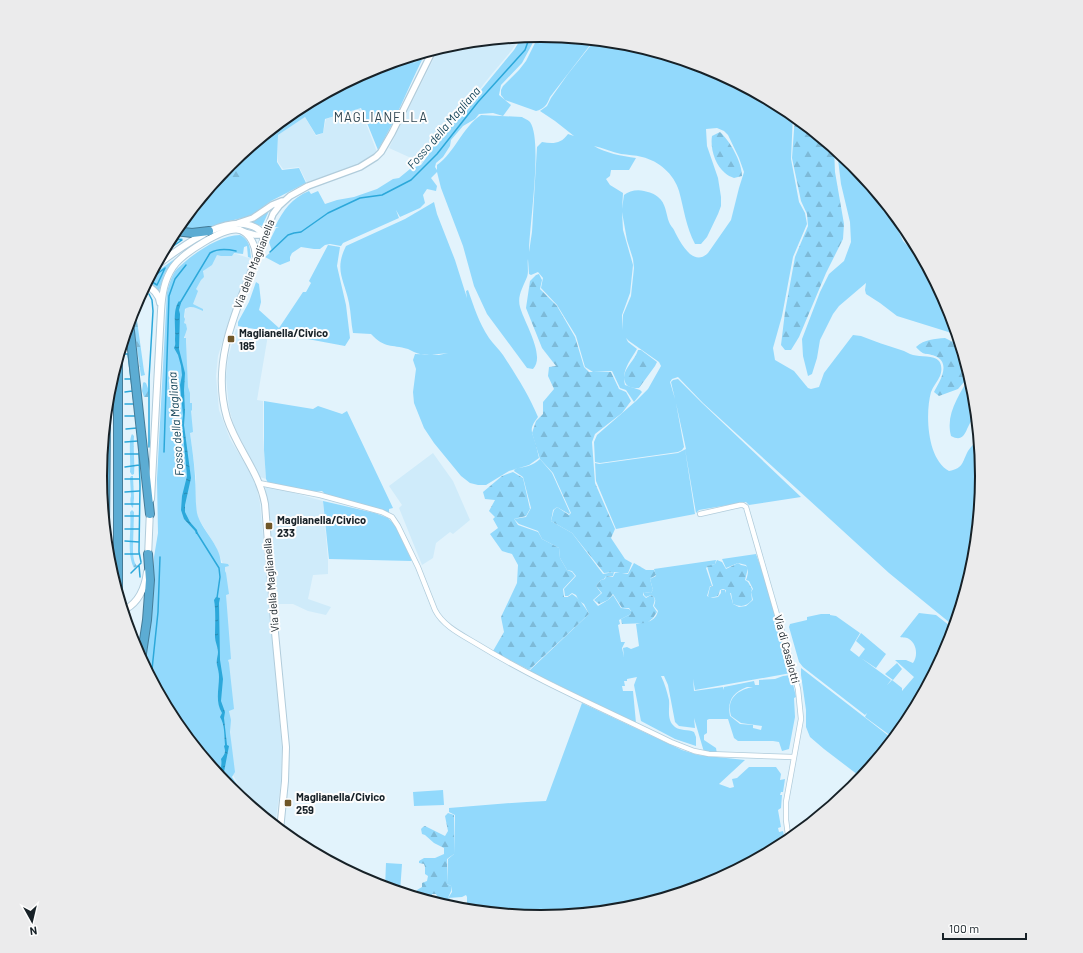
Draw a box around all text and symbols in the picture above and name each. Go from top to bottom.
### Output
water label: Fosso della Magliana [404,83,483,171]
district label: MAGLIANELLA [334,109,428,125]
street label: Via della Maglianella [231,217,277,310]
place label: Maglianella/Civico 185 [239,326,328,352]
marker: Maglianella/Civico 185 [226,334,236,344]
water label: Fosso della Magliana [164,372,186,477]
place label: Maglianella/Civico 233 [277,513,366,539]
marker: Maglianella/Civico 233 [264,521,274,531]
street label: Via della Maglianella [260,537,281,633]
street label: Via di Casalotti [772,613,803,685]
place label: Maglianella/Civico 259 [296,790,385,816]
marker: Maglianella/Civico 259 [283,798,293,808]
north arrow [12,901,52,941]
scale bar [943,915,1026,941]
text: 100 m [949,921,979,935]
text: N [29,924,38,938]

